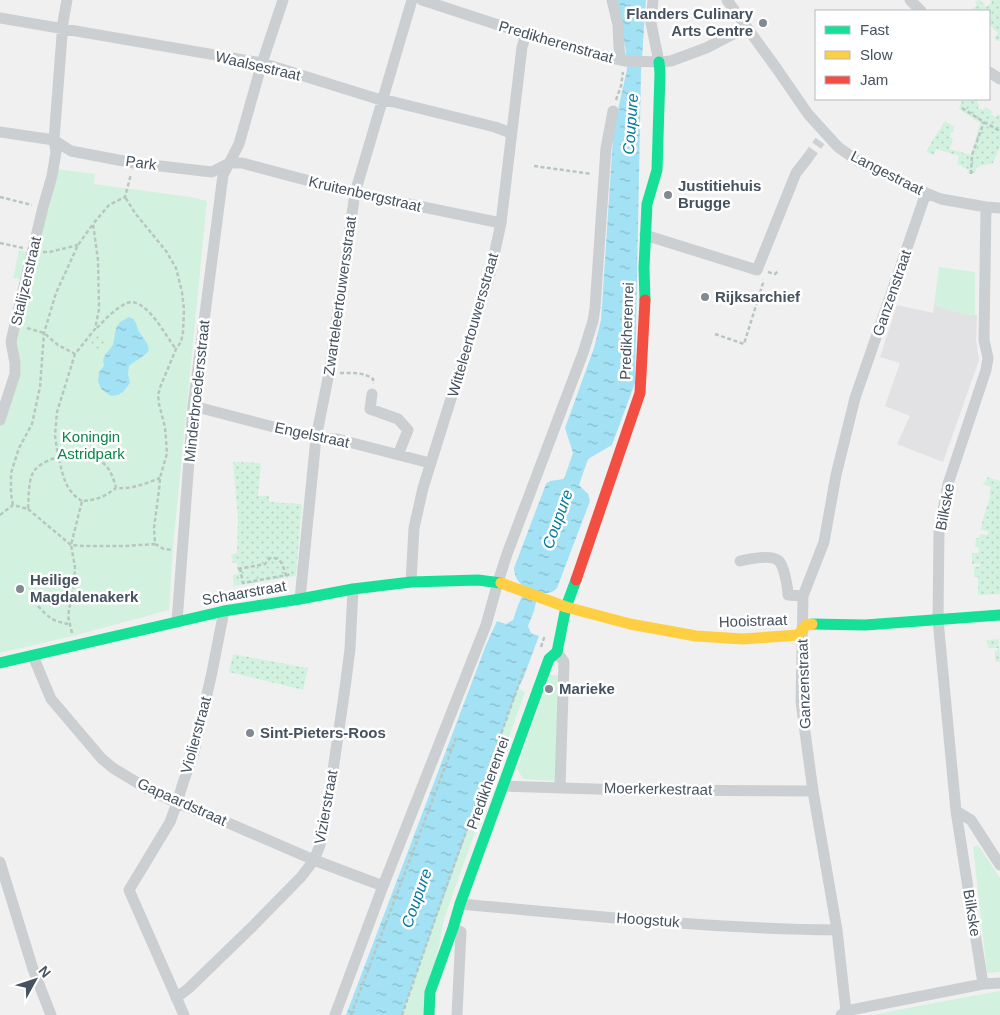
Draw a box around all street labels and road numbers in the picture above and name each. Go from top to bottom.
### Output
street label: Predikherenstraat [497,17,616,66]
street label: Waalsestraat [214,47,303,84]
street label: Langestraat [848,147,927,198]
street label: Park [125,152,158,173]
street label: Kruitenbergstraat [307,172,424,215]
street label: Zwarteleertouwersstraat [320,214,359,377]
street label: Stalijzerstraat [7,234,44,327]
street label: Ganzenstraat [869,247,914,338]
street label: Witteleertouwersstraat [444,250,501,399]
street label: Predikherenrei [616,282,637,380]
street label: Minderbroedersstraat [181,318,212,463]
street label: Engelstraat [273,418,352,451]
street label: Bilkske [932,482,957,532]
street label: Schaarstraat [201,577,288,608]
street label: Hooistraat [719,611,788,630]
street label: Ganzenstraat [793,638,814,729]
street label: Violierstraat [177,694,214,775]
street label: Predikherenrei [463,734,512,832]
street label: Vizierstraat [311,768,341,845]
street label: Gapaardstraat [135,774,230,829]
street label: Moerkerkestraat [604,779,713,798]
street label: Bilkske [960,888,985,938]
street label: Hoogstuk [616,909,681,930]

